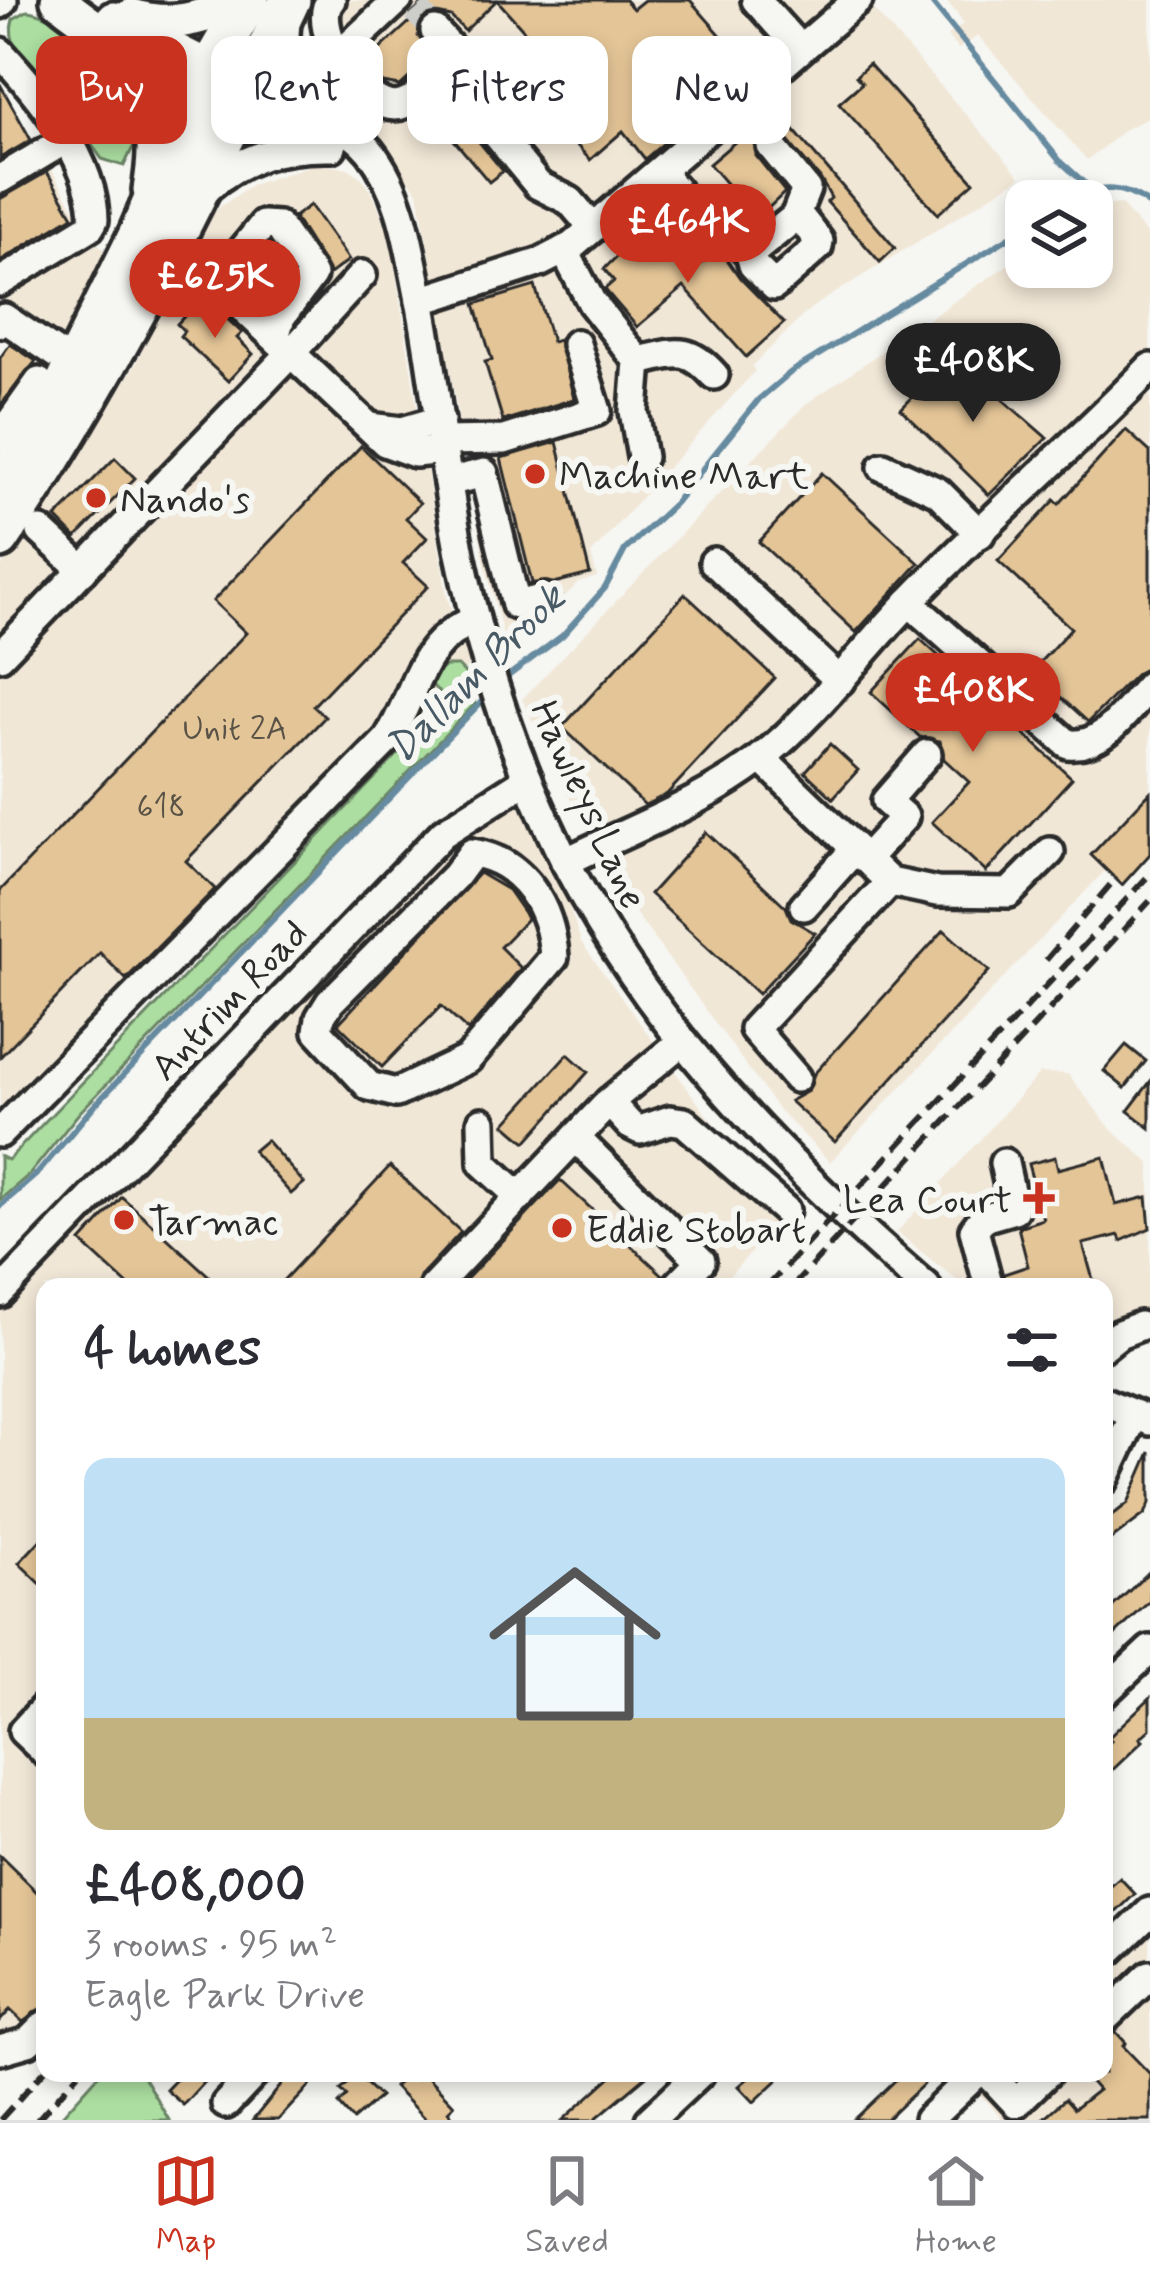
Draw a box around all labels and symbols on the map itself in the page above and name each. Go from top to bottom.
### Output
pin: £464K [604,184,772,286]
pin: £625K [131,239,299,341]
pin: £408K [889,323,1057,425]
place label: Machine Mart [559,452,809,503]
marker: Machine Mart [522,461,548,487]
place label: Nando's [120,476,250,527]
marker: Nando's [83,485,109,511]
water label: Dallam Brook [375,571,580,776]
pin: £408K [889,653,1057,755]
street label: Hawleys Lane [516,693,657,918]
house number: Unit 2A [183,708,287,752]
house number: 618 [137,786,185,830]
street label: Antrim Road [141,910,320,1093]
place label: Lea Court [843,1176,1012,1227]
marker: Lea Court [1023,1182,1055,1214]
place label: Tarmac [148,1198,278,1249]
place label: Eddie Stobart [586,1206,806,1257]
marker: Tarmac [111,1207,137,1233]
marker: Eddie Stobart [549,1215,575,1241]

